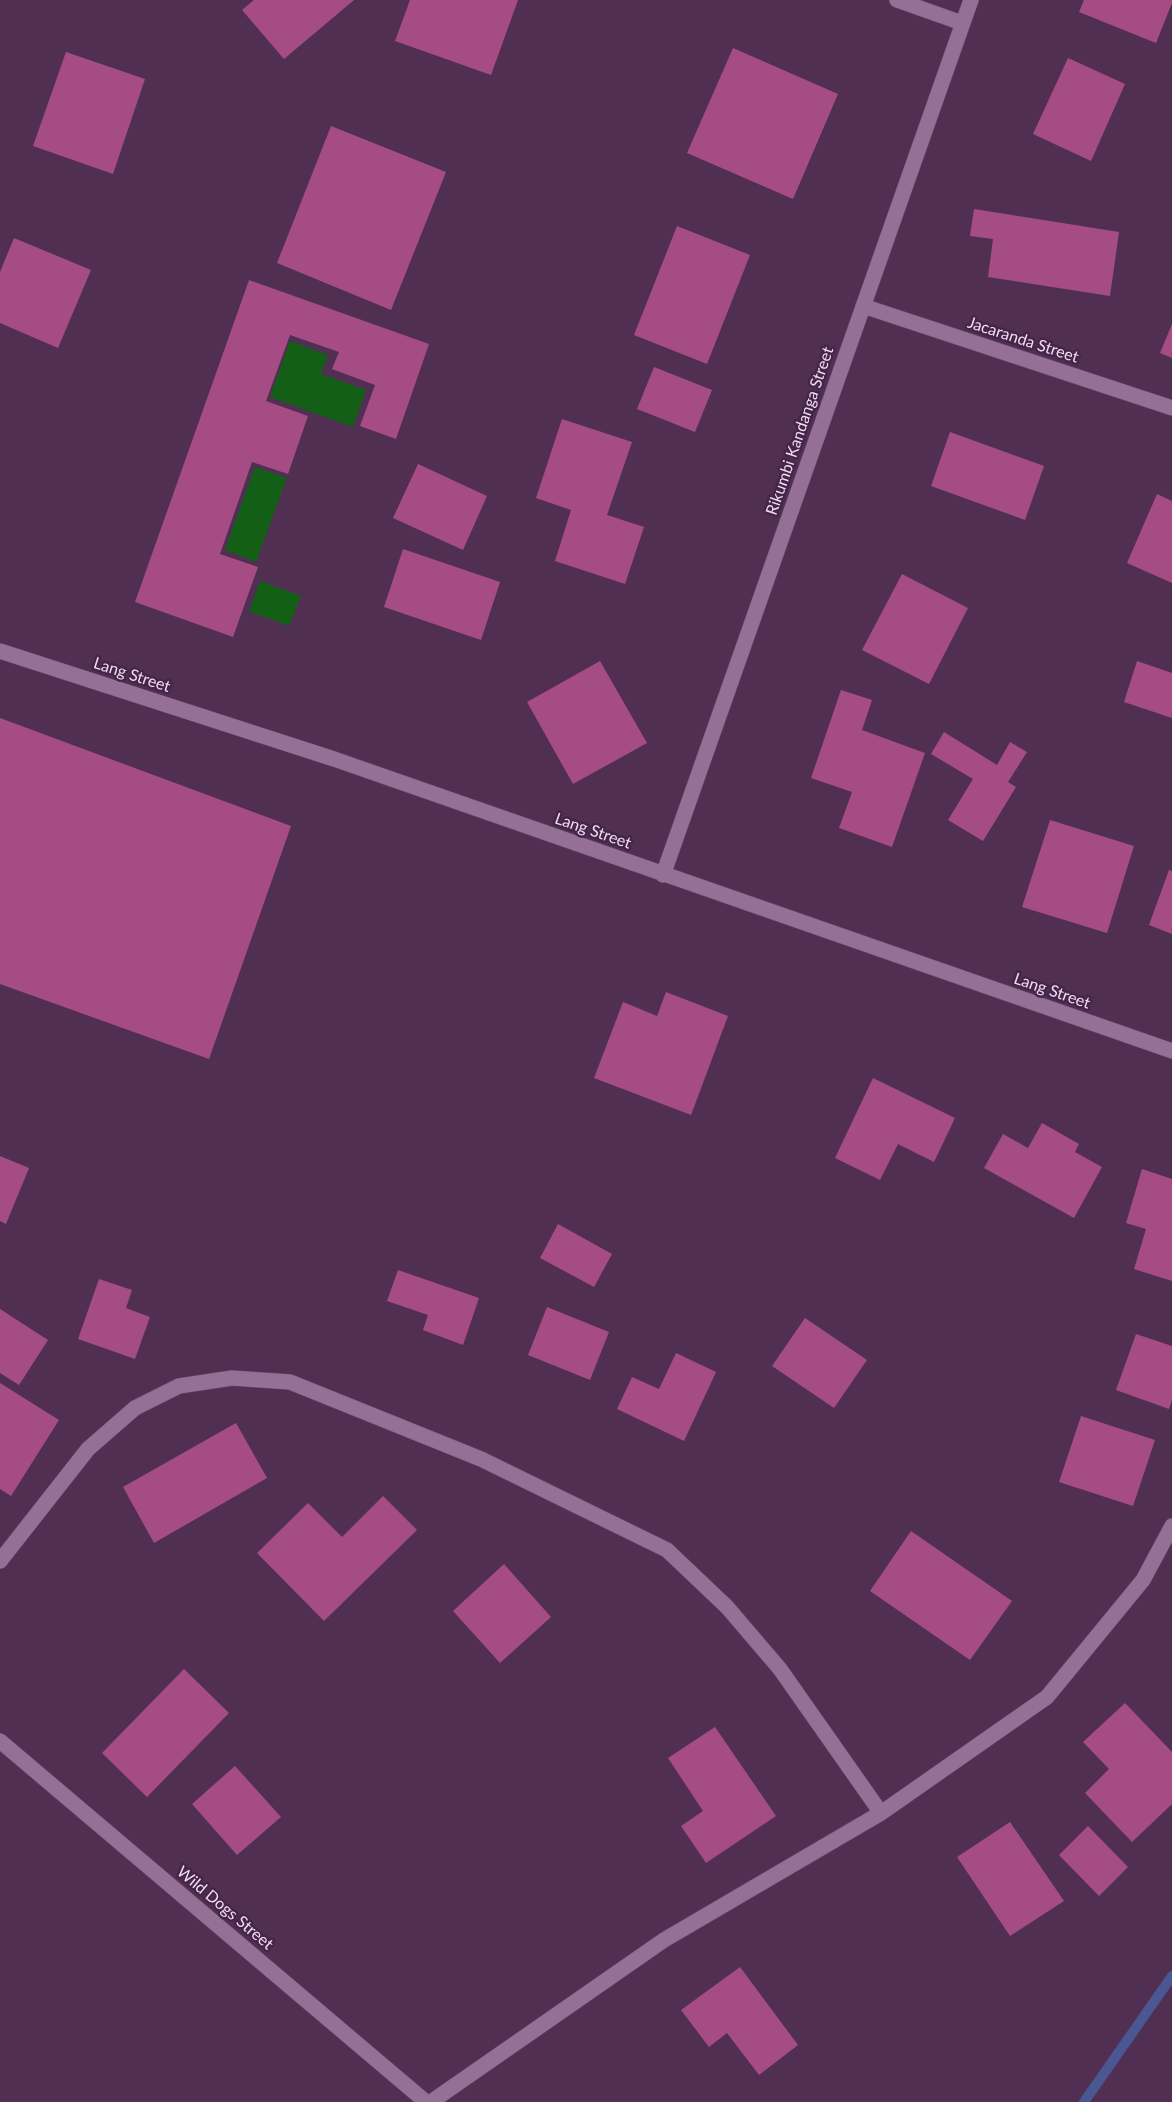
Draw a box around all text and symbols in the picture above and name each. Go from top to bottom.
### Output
street label: Jacaranda Street [965,313,1081,367]
street label: Rikumbi Kandanga Street [762,344,838,518]
street label: Lang Street [91,654,173,696]
street label: Lang Street [552,809,634,853]
street label: Lang Street [1011,969,1093,1013]
street label: Wild Dogs Street [173,1862,277,1954]

